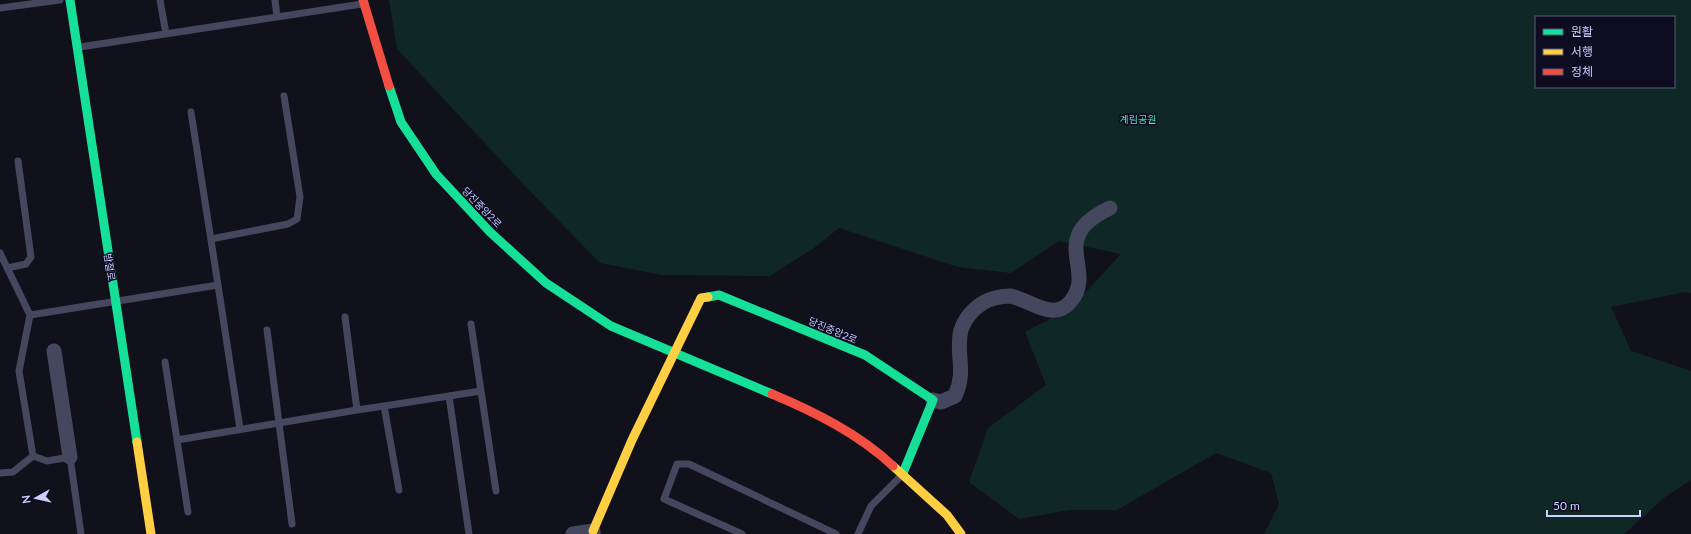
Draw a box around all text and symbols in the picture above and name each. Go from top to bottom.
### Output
legend [1535,16,1675,88]
text: 원활 [1571,24,1593,39]
text: 서행 [1571,44,1593,59]
text: 정체 [1571,64,1593,79]
park label: 계림공원 [1120,113,1156,125]
street label: 당진중앙2로 [460,184,504,230]
street label: 밤절로 [102,252,118,282]
street label: 당진중앙2로 [807,314,859,346]
north arrow [16,478,56,518]
scale bar [1547,492,1640,518]
text: N [19,494,33,505]
text: 50 m [1553,498,1580,513]

